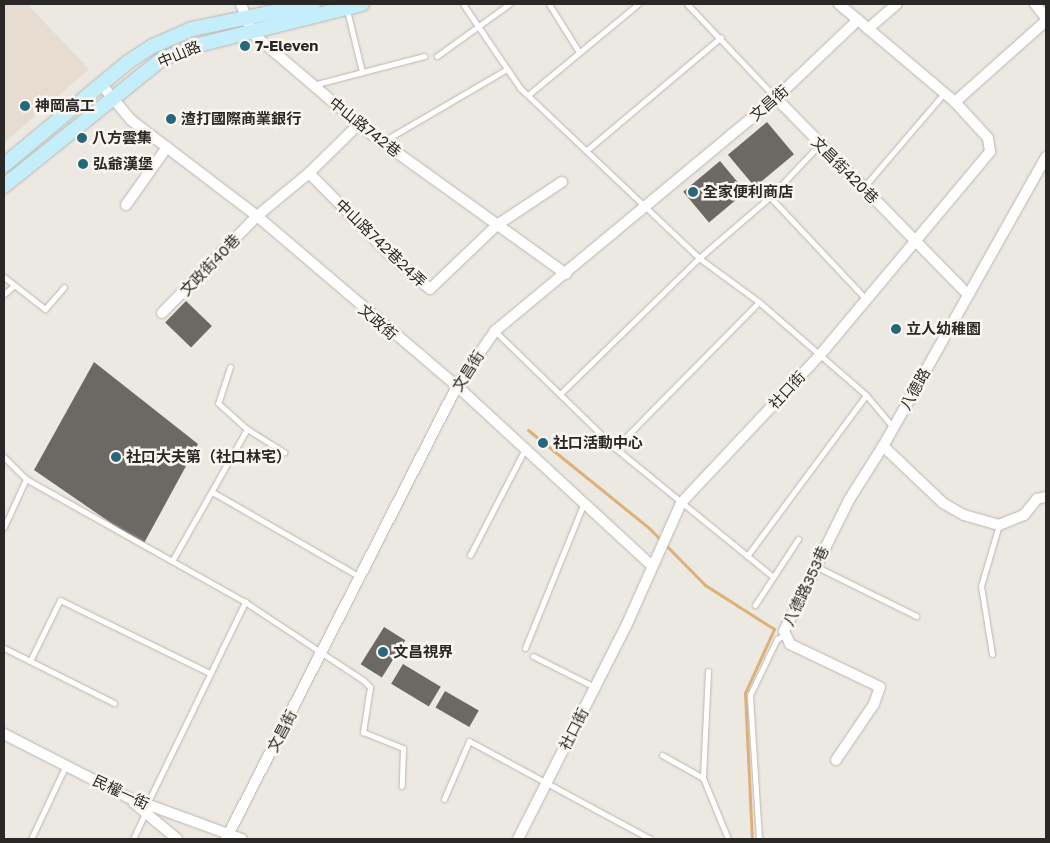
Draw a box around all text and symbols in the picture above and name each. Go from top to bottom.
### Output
street label: 中山路 [155,37,203,71]
place label: 7-Eleven [255,37,318,55]
marker: 7-Eleven [239,40,251,52]
street label: 文昌街 [746,81,792,125]
street label: 中山路742巷 [326,93,404,161]
place label: 神岡高工 [35,97,95,115]
marker: 神岡高工 [19,100,31,112]
place label: 渣打國際商業銀行 [181,110,301,128]
marker: 渣打國際商業銀行 [165,113,177,125]
place label: 八方雲集 [92,129,152,147]
marker: 八方雲集 [76,132,88,144]
street label: 文昌街420巷 [808,133,882,207]
place label: 弘爺漢堡 [93,155,153,173]
marker: 弘爺漢堡 [77,158,89,170]
place label: 全家便利商店 [703,183,793,201]
marker: 全家便利商店 [687,186,699,198]
street label: 中山路742巷24弄 [332,195,430,291]
street label: 文政街40巷 [176,231,244,299]
street label: 文政街 [355,300,401,344]
place label: 立人幼稚園 [906,320,981,338]
marker: 立人幼稚園 [890,323,902,335]
street label: 文昌街 [448,347,488,395]
street label: 八德路 [896,365,934,413]
street label: 社口街 [765,367,809,413]
place label: 社口活動中心 [553,434,643,452]
marker: 社口活動中心 [537,437,549,449]
place label: 社口大夫第（社口林宅） [126,448,291,466]
marker: 社口大夫第（社口林宅） [110,451,122,463]
street label: 八德路353巷 [780,543,832,629]
place label: 文昌視界 [393,643,453,661]
marker: 文昌視界 [377,646,389,658]
street label: 社口街 [556,705,592,753]
street label: 文昌街 [263,707,301,755]
street label: 民權一街 [90,771,152,813]

